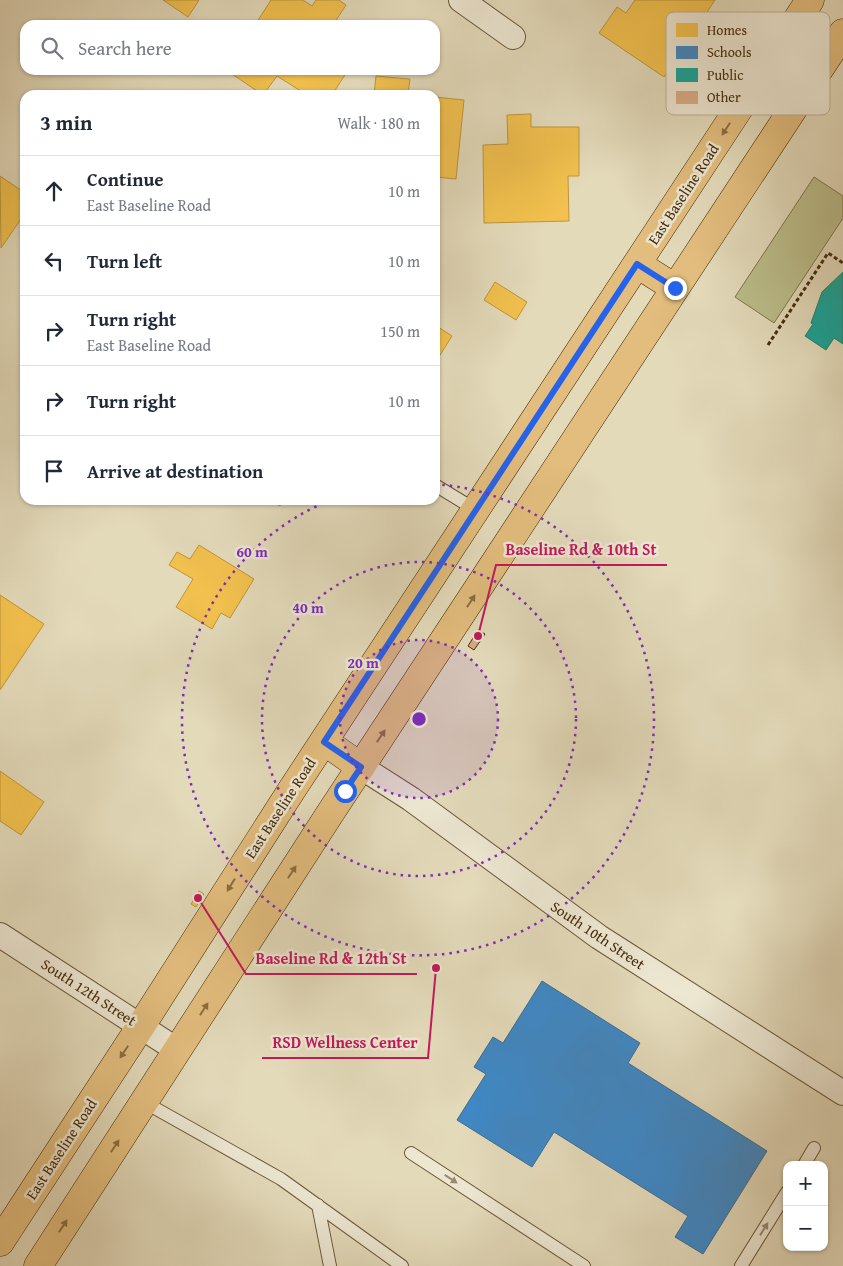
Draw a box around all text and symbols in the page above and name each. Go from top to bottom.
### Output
legend [666,12,830,115]
search box [20,20,440,75]
text: Homes [707,20,747,40]
icon: search [38,34,66,62]
text: Search here [78,34,172,62]
text: Schools [707,42,751,62]
text: Public [707,65,743,85]
text: Other [707,87,741,107]
text: 3 min [40,107,92,138]
text: Walk · 180 m [337,111,420,135]
one-way arrow [721,122,731,135]
street label: East Baseline Road [642,139,724,249]
text: Continue [87,165,164,193]
icon: ahead [40,177,68,205]
text: 10 m [388,179,420,203]
text: East Baseline Road [87,193,211,217]
icon: left [40,247,68,275]
text: Turn left [87,247,162,275]
text: 10 m [388,249,420,273]
route end [664,277,687,300]
text: Turn right [87,305,176,333]
icon: right [40,317,68,345]
text: 150 m [380,319,420,343]
text: East Baseline Road [87,333,211,357]
icon: right [40,387,68,415]
text: Turn right [87,387,176,415]
text: 10 m [388,389,420,413]
icon: arrive [40,457,68,485]
text: Arrive at destination [87,457,263,485]
callout: Baseline Rd & 10th St [496,534,667,565]
text: Baseline Rd & 10th St [505,537,657,561]
text: 60 m [236,541,268,562]
one-way arrow [466,594,475,607]
text: 40 m [292,597,324,618]
text: 20 m [347,652,379,673]
centre of rings [410,710,428,728]
one-way arrow [376,730,386,743]
street label: East Baseline Road [239,753,321,863]
route start [334,780,357,803]
one-way arrow [287,866,297,879]
one-way arrow [226,879,235,892]
street label: South 10th Street [547,896,650,975]
callout: Baseline Rd & 12th St [246,943,417,974]
text: Baseline Rd & 12th St [255,946,407,970]
street label: South 12th Street [37,953,141,1031]
one-way arrow [199,1002,208,1015]
callout: RSD Wellness Center [262,1027,428,1058]
text: RSD Wellness Center [272,1030,418,1054]
one-way arrow [120,1045,129,1059]
street label: East Baseline Road [20,1094,102,1204]
one-way arrow [111,1139,120,1153]
map controls [783,1161,828,1251]
button: + [783,1161,828,1206]
one-way arrow [445,1175,458,1184]
button: − [783,1206,828,1251]
one-way arrow [59,1220,68,1233]
one-way arrow [759,1223,769,1236]

